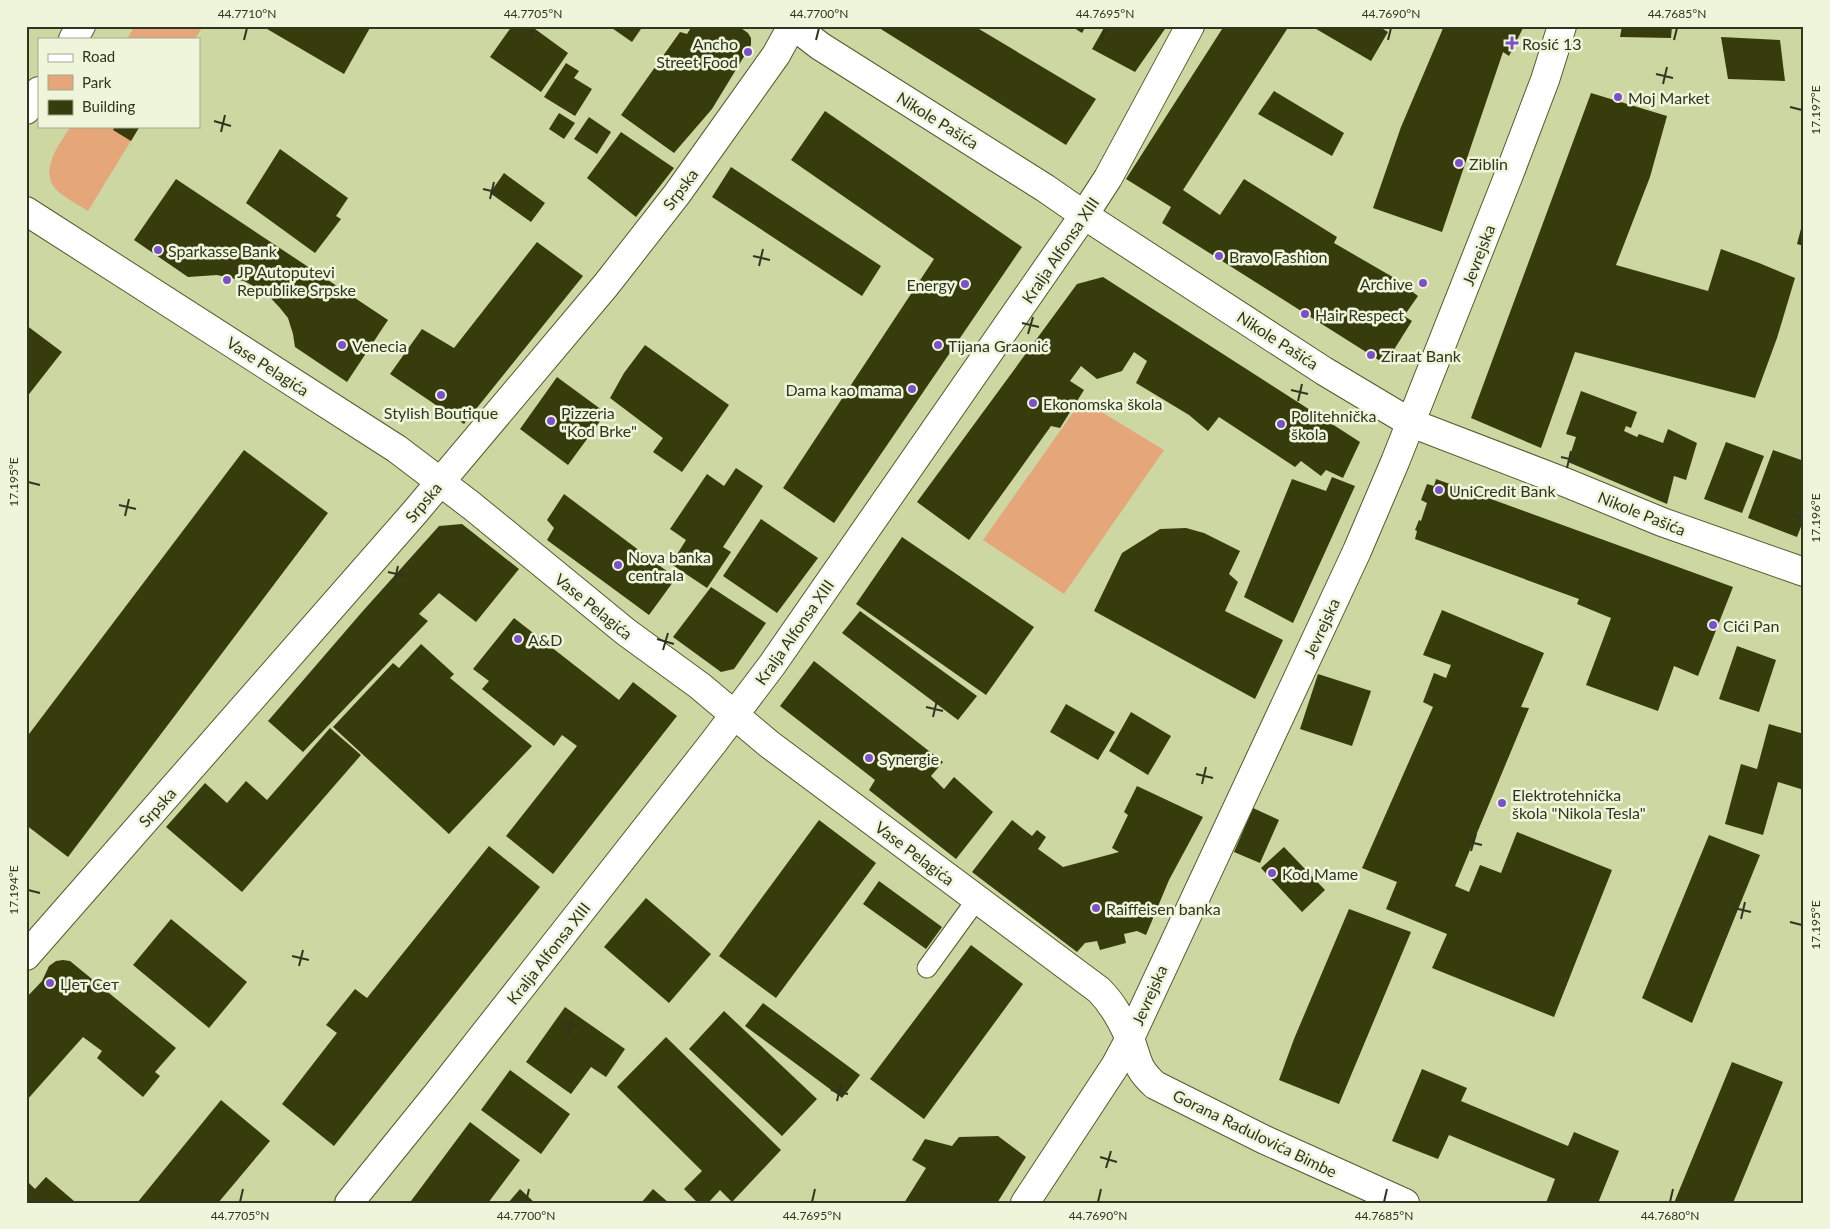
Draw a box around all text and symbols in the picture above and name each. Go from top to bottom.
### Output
text: 44.7710°N [218,6,276,21]
text: 44.7705°N [504,6,562,21]
text: 44.7700°N [790,6,848,21]
text: 44.7695°N [1076,6,1134,21]
text: 44.7690°N [1362,6,1420,21]
text: 44.7685°N [1648,6,1706,21]
place label: Ancho Street Food [656,34,738,71]
place label: Rosić 13 [1522,34,1582,53]
marker: Rosić 13 [1506,37,1518,49]
legend [38,38,200,128]
marker: Ancho Street Food [742,46,754,58]
text: Road [82,47,115,65]
text: Park [82,73,112,91]
text: 17.197°E [1808,85,1823,135]
street label: Nikole Pašića [894,87,982,153]
place label: Moj Market [1628,88,1710,107]
marker: Moj Market [1612,91,1624,103]
text: Building [82,97,135,115]
place label: Ziblin [1469,154,1508,173]
marker: Ziblin [1453,157,1465,169]
street label: Srpska [658,165,702,213]
street label: Kralja Alfonsa XIII [1017,193,1103,307]
street label: Jevrejska [1458,222,1498,288]
place label: Sparkasse Bank [168,241,278,260]
marker: Sparkasse Bank [152,244,164,256]
place label: Bravo Fashion [1229,247,1327,266]
marker: Bravo Fashion [1213,250,1225,262]
place label: JP Autoputevi Republike Srpske [237,262,356,299]
marker: JP Autoputevi Republike Srpske [221,274,233,286]
place label: Archive [1360,274,1413,293]
place label: Energy [906,275,956,294]
marker: Archive [1417,277,1429,289]
marker: Energy [959,278,971,290]
place label: Hair Respect [1315,305,1404,324]
street label: Nikole Pašića [1234,307,1322,373]
marker: Hair Respect [1299,308,1311,320]
street label: Vase Pelagića [223,332,313,400]
place label: Venecia [352,336,407,355]
place label: Tijana Graonić [948,336,1049,355]
marker: Venecia [336,339,348,351]
marker: Tijana Graonić [932,339,944,351]
place label: Ziraat Bank [1381,346,1462,365]
marker: Ziraat Bank [1365,349,1377,361]
place label: Dama kao mama [785,380,902,399]
marker: Dama kao mama [906,383,918,395]
marker: Stylish Boutique [435,389,447,401]
place label: Ekonomska škola [1043,394,1163,413]
marker: Ekonomska škola [1027,397,1039,409]
place label: Stylish Boutique [384,403,498,422]
place label: Pizzeria "Kod Brke" [561,403,637,440]
place label: Politehnička škola [1291,406,1376,443]
marker: Pizzeria "Kod Brke" [545,415,557,427]
marker: Politehnička škola [1275,418,1287,430]
text: 17.195°E [6,457,21,507]
street label: Srpska [401,478,445,526]
place label: UniCredit Bank [1449,481,1556,500]
marker: UniCredit Bank [1433,484,1445,496]
street label: Nikole Pašića [1595,487,1689,539]
text: 17.196°E [1808,493,1823,543]
place label: Nova banka centrala [628,547,711,584]
marker: Nova banka centrala [612,559,624,571]
street label: Vase Pelagića [551,569,637,643]
street label: Kralja Alfonsa XIII [751,576,837,688]
street label: Jevrejska [1299,595,1343,661]
place label: Cići Pan [1723,616,1779,635]
marker: Cići Pan [1707,619,1719,631]
place label: A&D [528,630,562,649]
marker: A&D [512,633,524,645]
place label: Synergie [879,749,939,768]
marker: Synergie [863,752,875,764]
street label: Srpska [134,783,180,831]
place label: Elektrotehnička škola "Nikola Tesla" [1512,785,1646,822]
marker: Elektrotehnička škola "Nikola Tesla" [1496,797,1508,809]
street label: Vase Pelagića [872,817,958,889]
place label: Kod Mame [1282,864,1358,883]
text: 17.194°E [6,865,21,915]
marker: Kod Mame [1266,867,1278,879]
street label: Kralja Alfonsa XIII [502,898,594,1008]
place label: Raiffeisen banka [1106,899,1221,918]
text: 17.195°E [1808,900,1823,950]
marker: Raiffeisen banka [1090,902,1102,914]
street label: Jevrejska [1127,962,1171,1028]
place label: Џет Сет [60,974,119,993]
marker: Џет Сет [44,977,56,989]
street label: Gorana Radulovića Bimbe [1170,1085,1340,1181]
text: 44.7705°N [211,1208,269,1223]
text: 44.7700°N [497,1208,555,1223]
text: 44.7695°N [783,1208,841,1223]
text: 44.7690°N [1069,1208,1127,1223]
text: 44.7685°N [1355,1208,1413,1223]
text: 44.7680°N [1641,1208,1699,1223]

